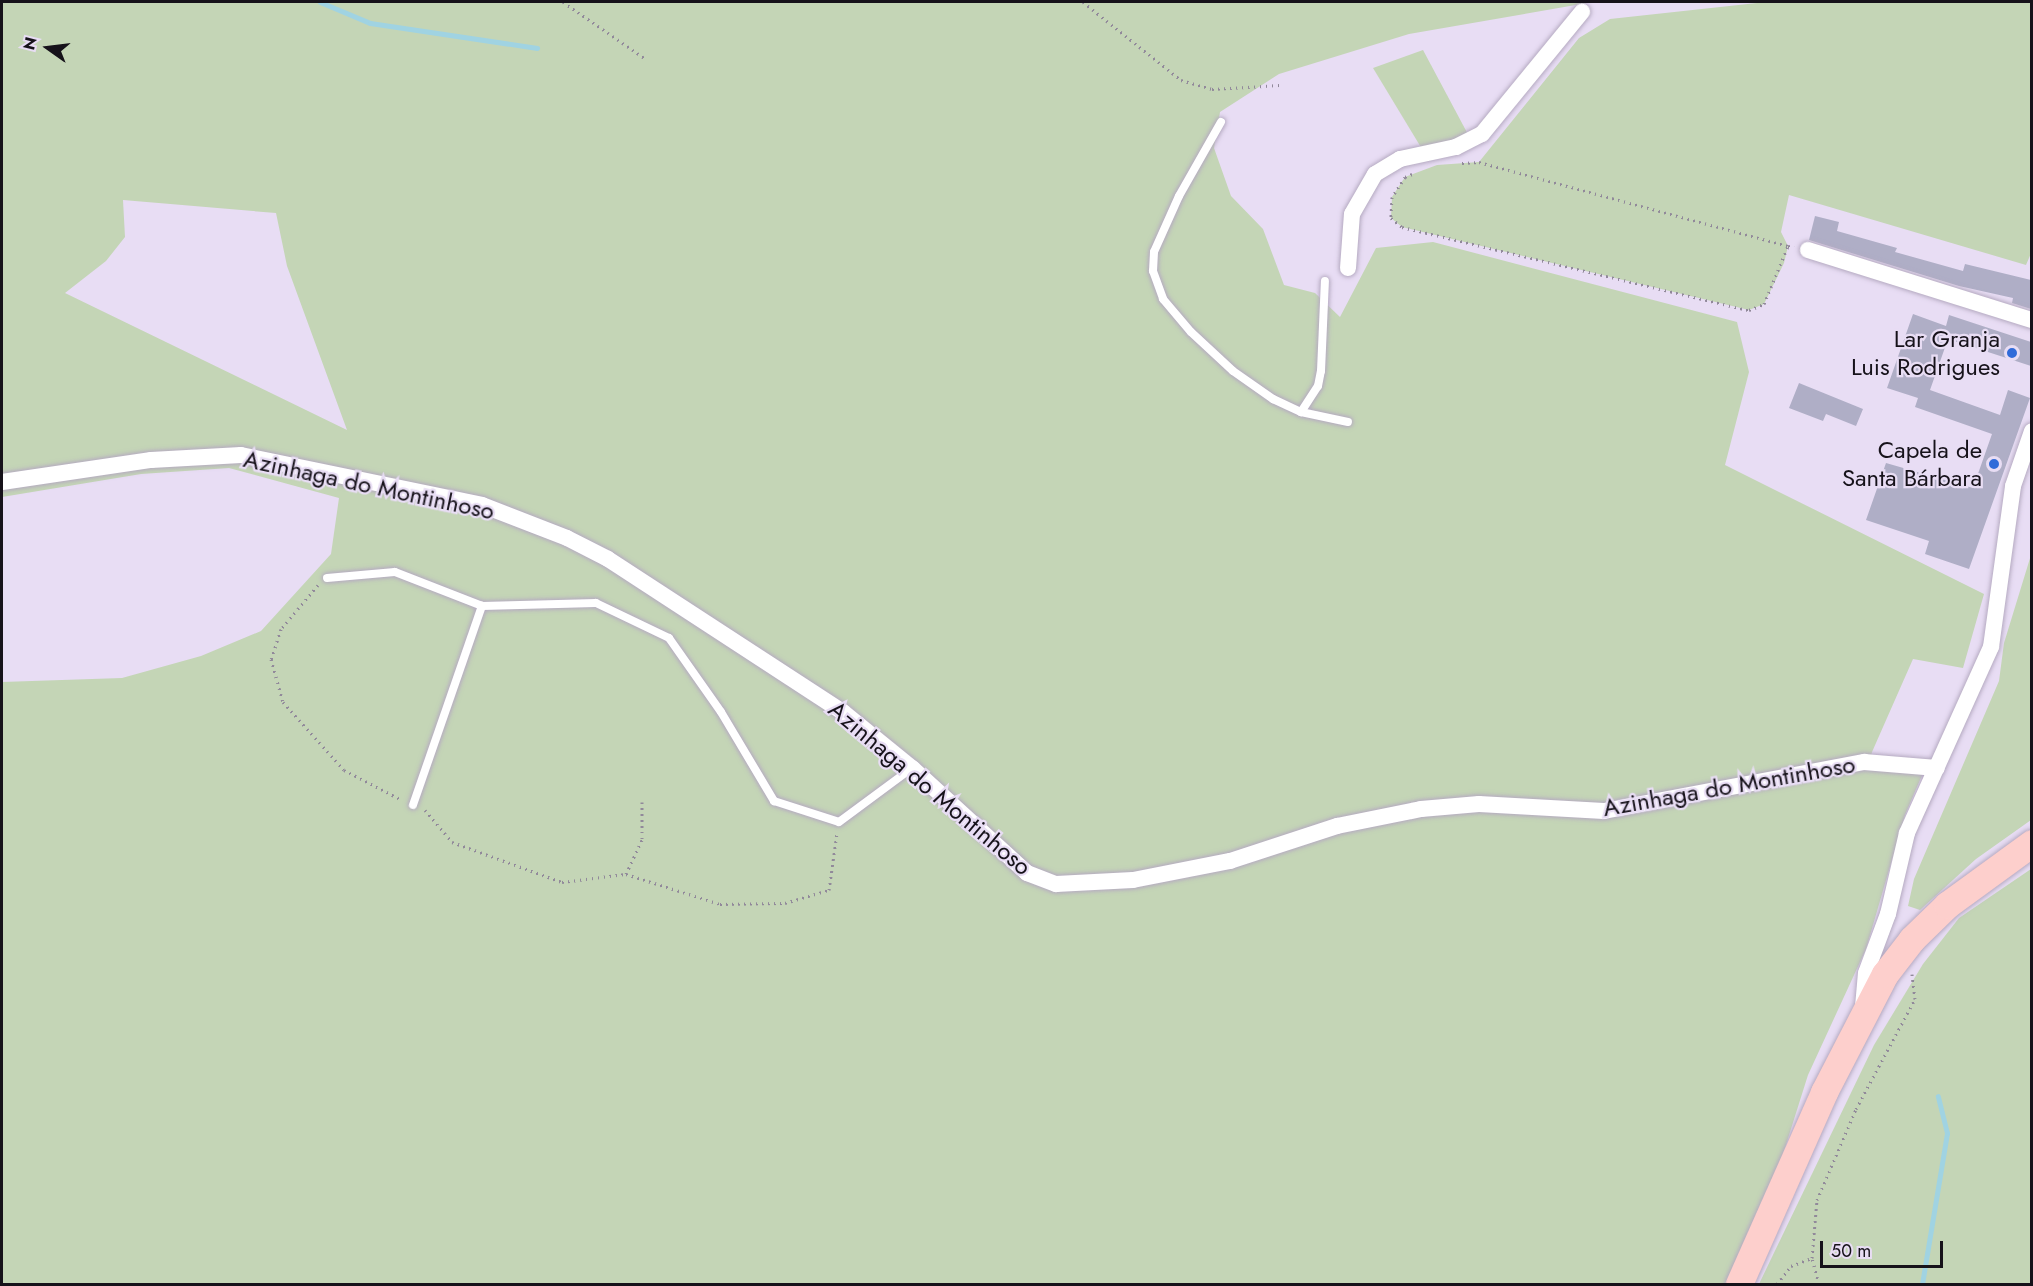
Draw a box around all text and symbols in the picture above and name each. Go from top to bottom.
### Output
north arrow [18,18,78,78]
text: N [17,35,43,52]
place label: Lar Granja Luis Rodrigues [1851,325,2000,381]
marker: Lar Granja Luis Rodrigues [2005,346,2019,360]
place label: Capela de Santa Bárbara [1842,436,1982,492]
street label: Azinhaga do Montinhoso [241,444,497,526]
marker: Capela de Santa Bárbara [1987,457,2001,471]
street label: Azinhaga do Montinhoso [823,695,1037,881]
street label: Azinhaga do Montinhoso [1601,750,1857,822]
scale bar [1823,1229,1946,1267]
text: 50 m [1831,1238,1871,1264]

